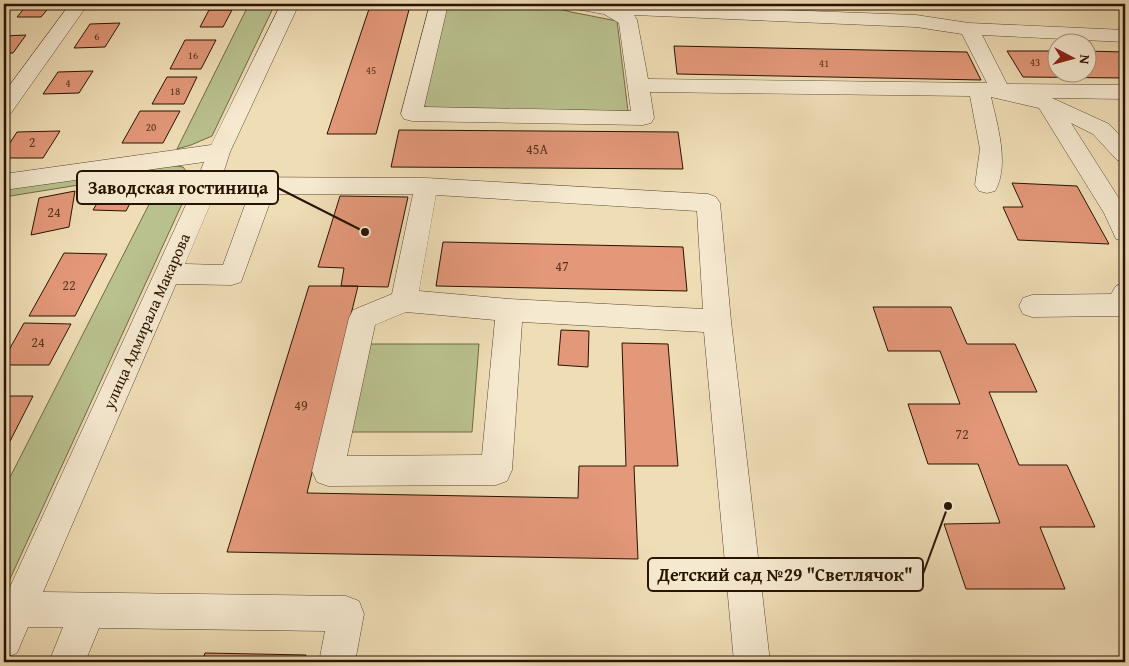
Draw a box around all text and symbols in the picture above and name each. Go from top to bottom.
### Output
house number: 6 [94,28,100,44]
north arrow [1046,32,1096,82]
house number: 16 [188,47,198,63]
house number: 43 [1030,54,1040,70]
text: N [1074,54,1095,66]
house number: 41 [819,55,829,71]
house number: 45 [366,62,376,78]
house number: 4 [65,75,71,91]
house number: 18 [170,83,180,99]
house number: 20 [146,119,156,135]
house number: 2 [29,132,35,152]
house number: 45А [526,139,548,159]
callout: Заводская гостиница [77,171,278,204]
text: Заводская гостиница [88,174,269,201]
house number: 24 [47,202,61,222]
street label: улица Адмирала Макарова [96,229,196,414]
house number: 47 [555,256,569,276]
house number: 22 [62,275,76,295]
house number: 24 [31,332,45,352]
house number: 49 [294,395,308,415]
house number: 72 [955,424,969,444]
callout: Детский сад №29 "Светлячок" [648,558,923,591]
text: Детский сад №29 "Светлячок" [656,561,913,588]

